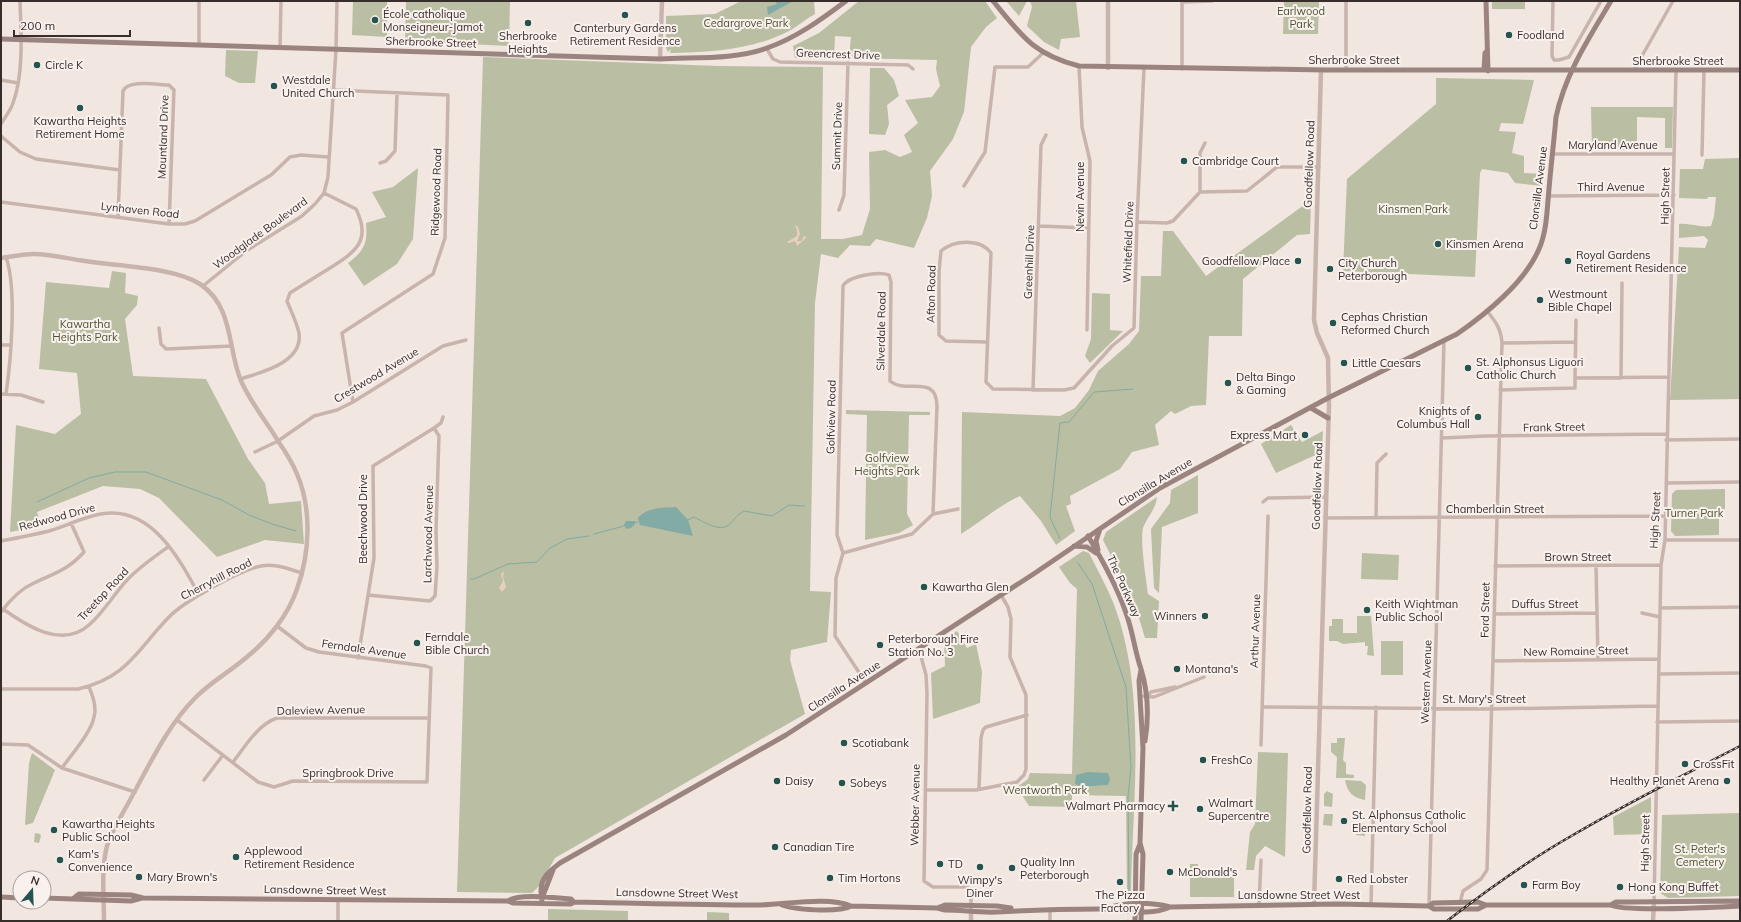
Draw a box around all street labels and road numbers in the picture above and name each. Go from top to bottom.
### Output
street label: Sherbrooke Street [385,33,477,51]
street label: Greencrest Drive [796,46,880,62]
street label: Sherbrooke Street [1308,53,1400,67]
street label: Sherbrooke Street [1632,54,1724,68]
street label: Mountland Drive [155,95,171,179]
street label: Summit Drive [829,102,845,170]
street label: Goodfellow Road [1300,120,1318,208]
street label: Maryland Avenue [1568,138,1658,152]
street label: Clonsilla Avenue [1526,145,1550,231]
street label: Ridgewood Road [427,148,445,236]
street label: Nevin Avenue [1073,162,1087,232]
street label: High Street [1657,167,1673,225]
street label: Third Avenue [1577,180,1645,194]
street label: Woodglade Boulevard [210,194,310,272]
street label: Lynhaven Road [100,199,180,221]
street label: Whitefield Drive [1120,201,1136,283]
street label: Greenhill Drive [1021,225,1037,299]
street label: Afton Road [923,265,939,323]
street label: Silverdale Road [873,291,889,371]
street label: Crestwood Avenue [331,344,421,406]
street label: Golfview Road [823,380,839,454]
street label: Frank Street [1523,419,1585,435]
street label: Goodfellow Road [1308,442,1326,530]
street label: Clonsilla Avenue [1115,454,1195,510]
street label: Beechwood Drive [356,474,370,564]
street label: Larchwood Avenue [420,485,436,583]
street label: High Street [1647,491,1664,549]
street label: Redwood Drive [17,500,97,534]
street label: Chamberlain Street [1446,502,1544,516]
street label: Brown Street [1545,550,1612,564]
street label: The Parkway [1104,553,1144,619]
street label: Cherryhill Road [178,555,254,603]
street label: Treetop Road [75,564,131,624]
street label: Ford Street [1478,582,1492,638]
street label: Arthur Avenue [1247,594,1263,668]
street label: Duffus Street [1512,597,1579,611]
street label: Ferndale Avenue [321,636,407,662]
street label: Western Avenue [1418,640,1434,724]
street label: New Romaine Street [1523,643,1629,659]
street label: Clonsilla Avenue [805,657,883,715]
street label: St. Mary's Street [1442,692,1526,706]
street label: Daleview Avenue [277,702,365,718]
street label: Webber Avenue [907,764,923,846]
street label: Springbrook Drive [302,766,394,780]
street label: Goodfellow Road [1299,766,1315,854]
street label: High Street [1637,814,1653,872]
street label: Lansdowne Street West [264,882,386,898]
street label: Lansdowne Street West [616,885,738,901]
street label: Lansdowne Street West [1238,888,1360,902]

